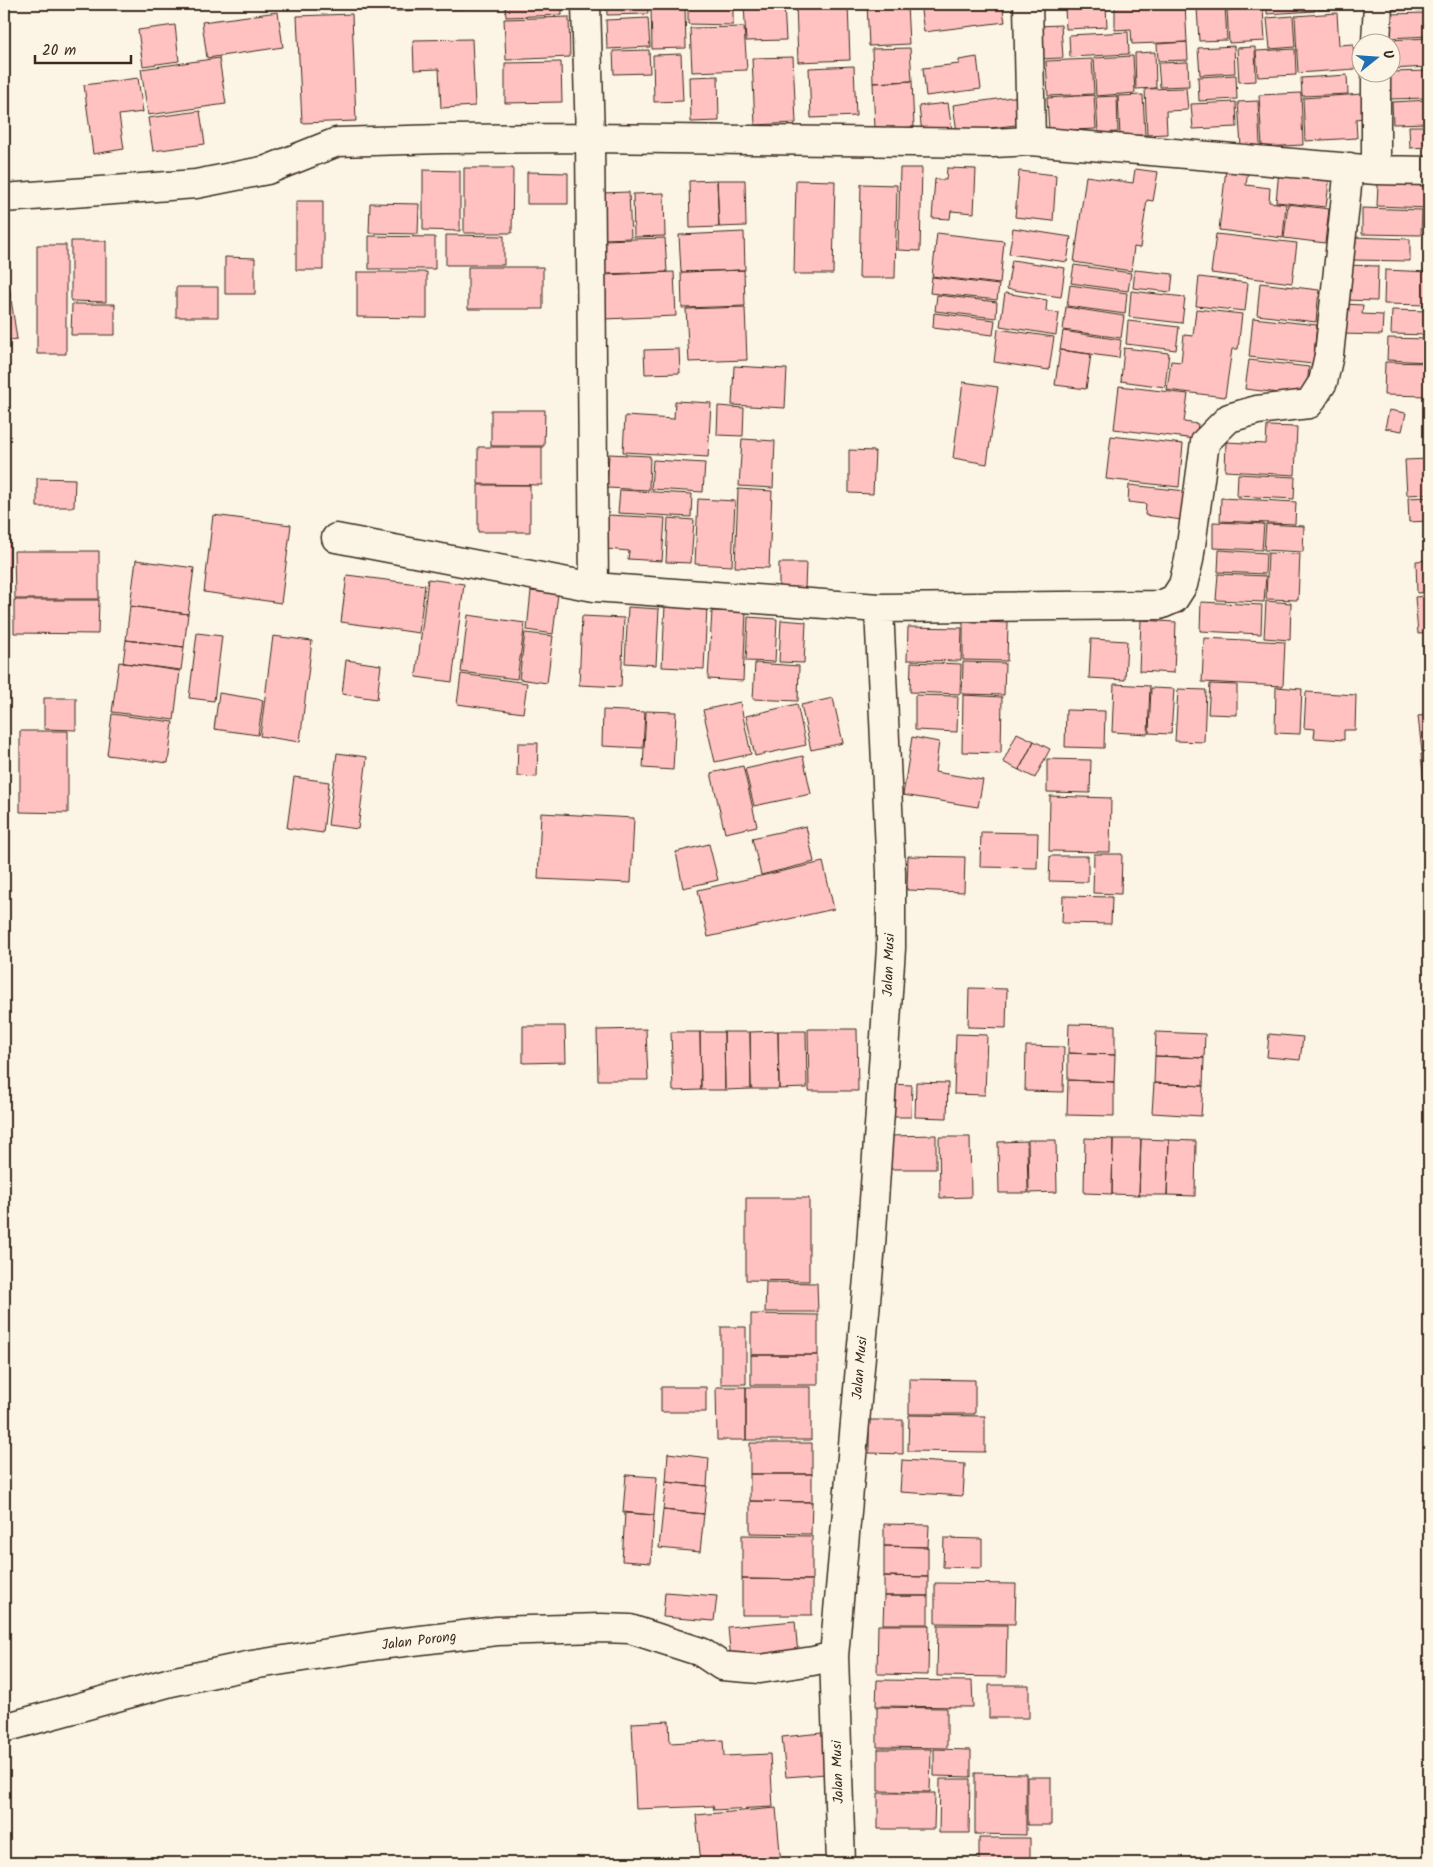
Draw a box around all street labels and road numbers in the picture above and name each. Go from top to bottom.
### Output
street label: Jalan Musi [877,932,901,997]
street label: Jalan Musi [846,1335,874,1400]
street label: Jalan Porong [380,1625,458,1657]
street label: Jalan Musi [826,1739,850,1804]

